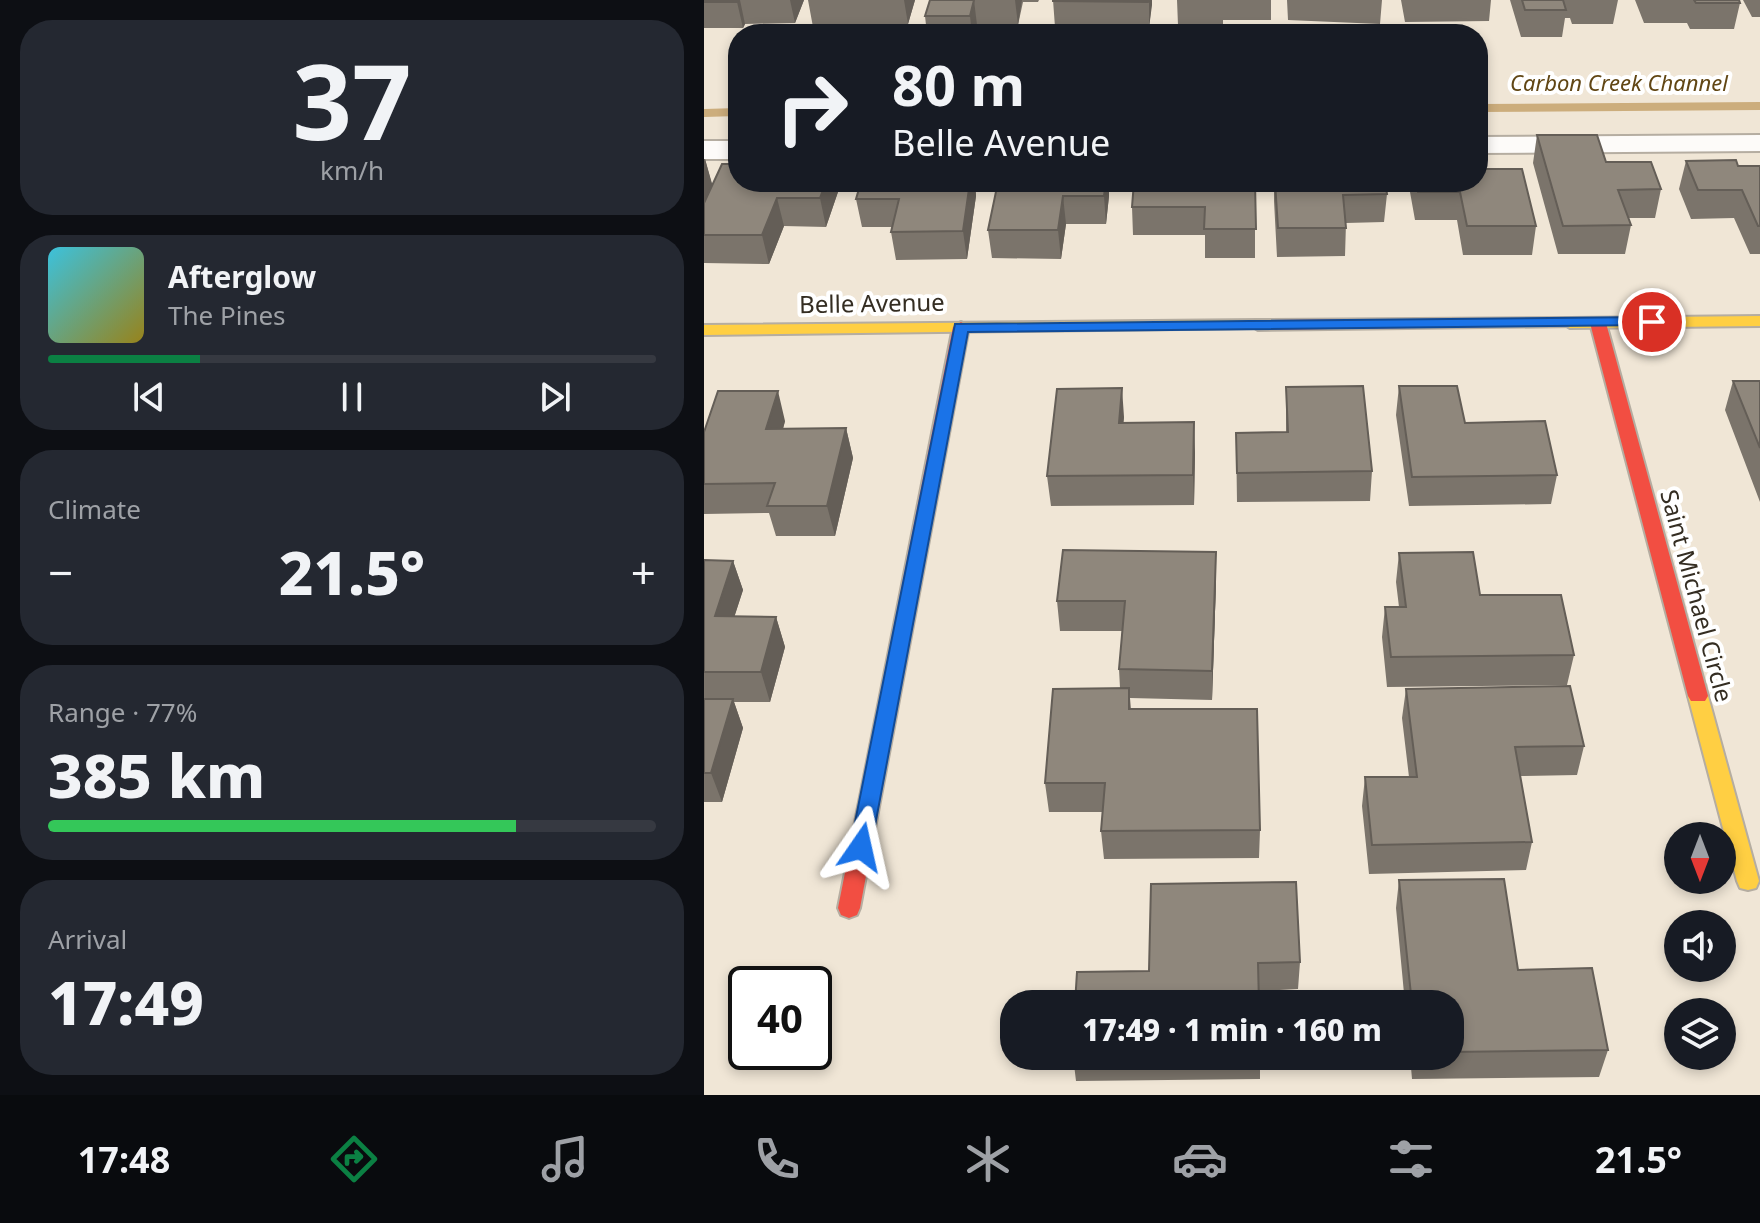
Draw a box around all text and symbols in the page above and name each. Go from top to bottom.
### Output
text: 37 [293,29,411,170]
text: 80 m [892,46,1025,122]
icon: right [760,56,864,160]
water label: Carbon Creek Channel [1510,67,1729,97]
text: Belle Avenue [892,118,1110,167]
text: km/h [320,152,384,188]
text: Afterglow [168,256,316,297]
street label: Belle Avenue [799,285,945,320]
pin [1618,288,1686,356]
text: The Pines [168,297,286,333]
icon: arrive [1630,300,1674,344]
icon: previous [127,375,171,419]
icon: pause [330,375,374,419]
icon: next [533,375,577,419]
street label: Saint Michael Circle [1653,486,1742,705]
text: Climate [48,491,141,527]
text: 21.5° [279,531,425,613]
text: − [48,542,73,602]
text: + [631,542,656,602]
text: Range · 77% [48,694,197,730]
text: 385 km [48,734,265,816]
position arrow [819,805,903,889]
north arrow [1664,822,1736,894]
map controls [1664,822,1736,1070]
button: sound [1664,910,1736,982]
text: Arrival [48,921,127,957]
text: 17:49 [48,961,204,1043]
speed limit sign: 40 [728,966,832,1070]
button: layers [1664,998,1736,1070]
text: 17:49 · 1 min · 160 m [1082,1009,1382,1050]
icon: directions [326,1131,382,1187]
icon: music [537,1131,593,1187]
icon: phone [749,1131,805,1187]
icon: climate [960,1131,1016,1187]
icon: car [1172,1131,1228,1187]
icon: filters [1383,1131,1439,1187]
text: 17:48 [78,1135,170,1184]
text: 21.5° [1595,1135,1682,1184]

